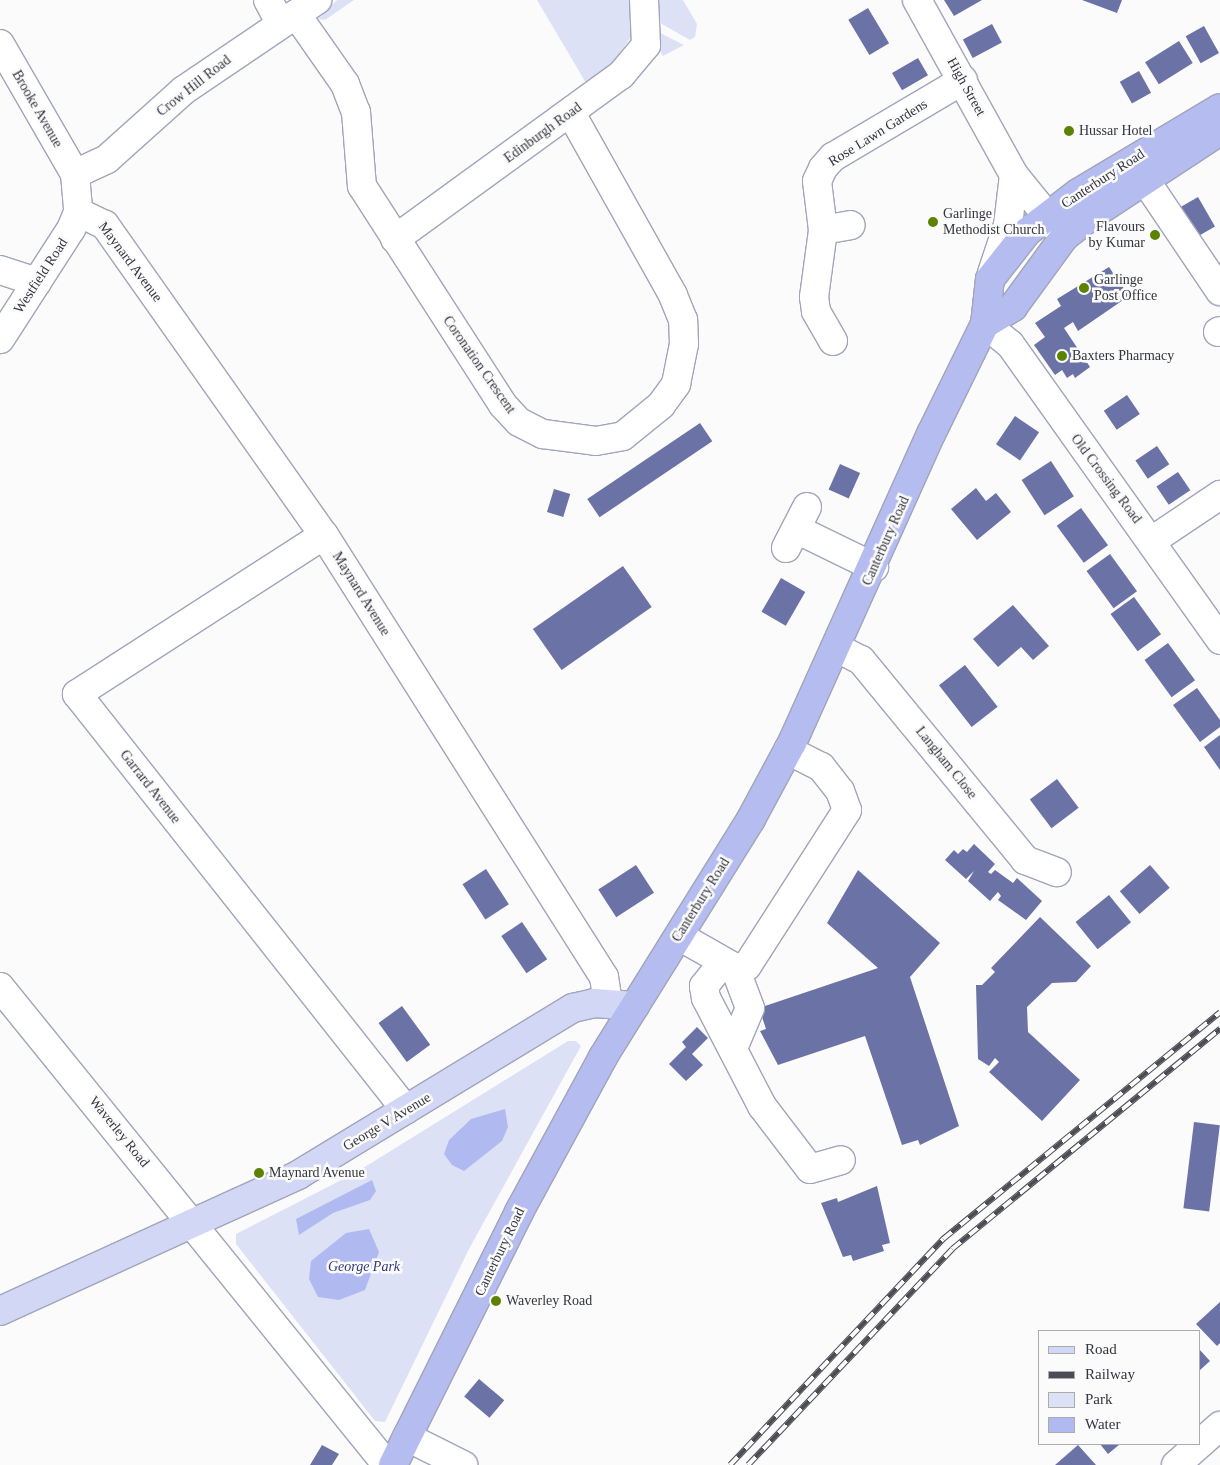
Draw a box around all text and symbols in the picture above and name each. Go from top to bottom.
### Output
street label: Crow Hill Road [154,52,234,120]
street label: High Street [943,55,989,119]
street label: Brooke Avenue [8,67,66,151]
street label: Rose Lawn Gardens [825,96,931,170]
street label: Edinburgh Road [501,99,585,167]
place label: Hussar Hotel [1079,123,1152,139]
marker: Hussar Hotel [1063,125,1075,137]
street label: Canterbury Road [1058,146,1148,212]
place label: Garlinge Methodist Church [943,206,1044,238]
marker: Garlinge Methodist Church [927,216,939,228]
street label: Maynard Avenue [94,218,166,306]
place label: Flavours by Kumar [1089,219,1145,252]
marker: Flavours by Kumar [1149,229,1161,241]
street label: Westfield Road [10,235,72,317]
place label: Garlinge Post Office [1094,272,1157,304]
marker: Garlinge Post Office [1078,282,1090,294]
street label: Coronation Crescent [439,313,519,417]
place label: Baxters Pharmacy [1072,348,1174,364]
marker: Baxters Pharmacy [1056,350,1068,362]
street label: Old Crossing Road [1067,431,1145,527]
street label: Canterbury Road [859,494,913,588]
street label: Maynard Avenue [328,549,394,639]
street label: Langham Close [912,723,980,803]
street label: Garrard Avenue [116,747,184,827]
street label: Canterbury Road [668,855,734,945]
street label: George V Avenue [340,1089,434,1155]
street label: Waverley Road [85,1093,153,1171]
place label: Maynard Avenue [269,1165,366,1181]
marker: Maynard Avenue [253,1167,265,1179]
street label: Canterbury Road [471,1205,529,1299]
park label: George Park [328,1259,400,1275]
place label: Waverley Road [506,1293,592,1309]
marker: Waverley Road [490,1295,502,1307]
legend [1038,1330,1200,1445]
text: Road [1085,1341,1117,1357]
text: Railway [1085,1366,1135,1382]
text: Park [1085,1391,1113,1407]
text: Water [1085,1416,1120,1432]

